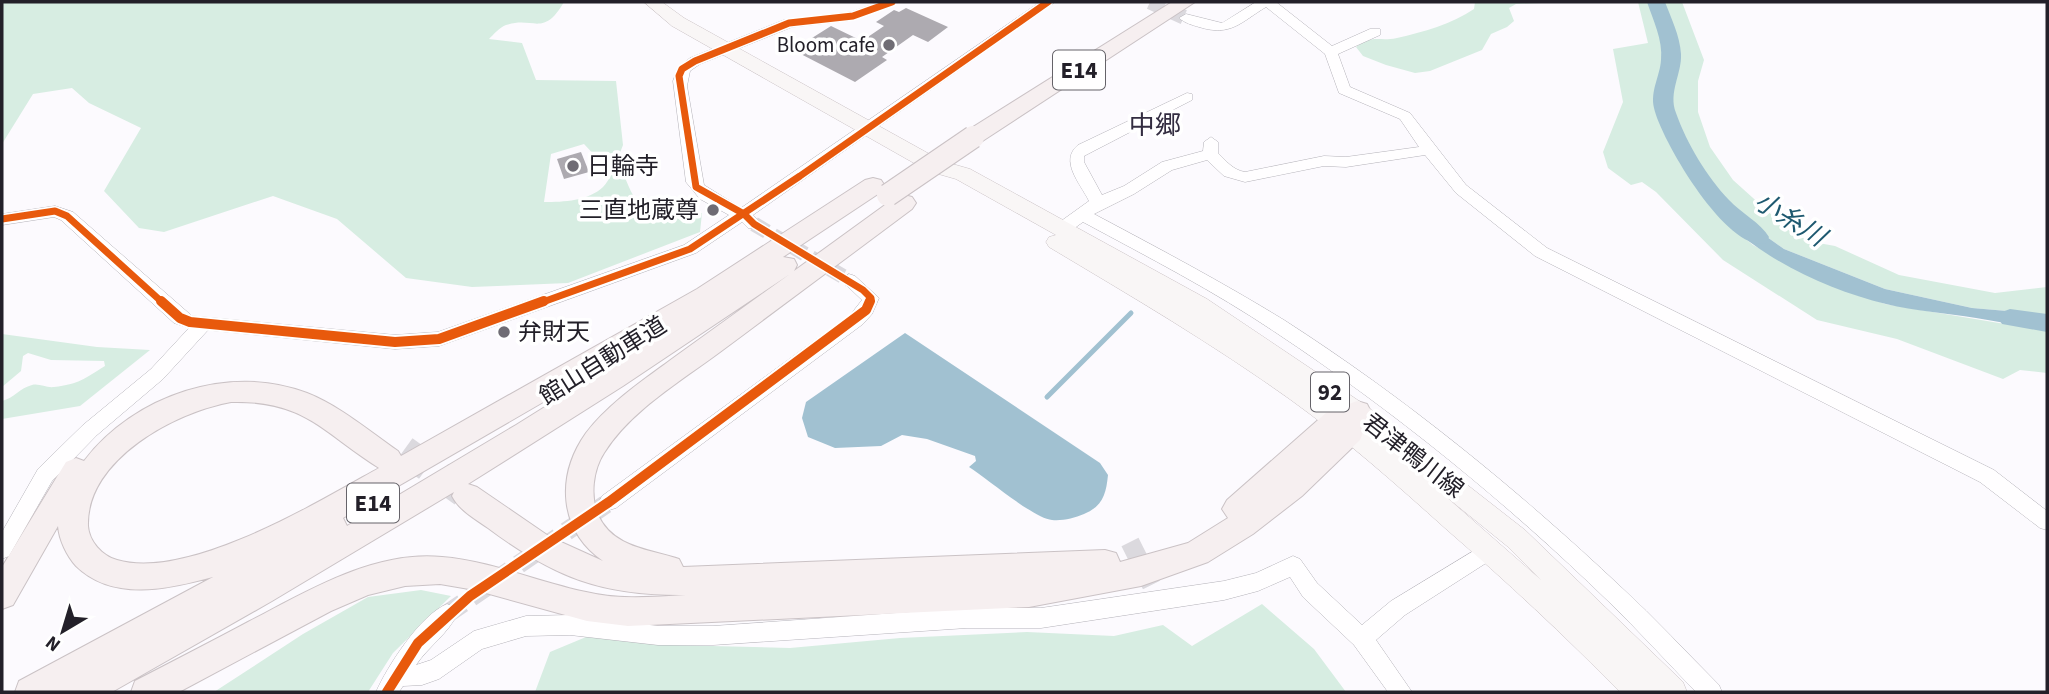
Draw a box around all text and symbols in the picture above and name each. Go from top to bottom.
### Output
place label: Bloom cafe [777,30,875,60]
marker: Bloom cafe [881,37,897,53]
road number: E14 [1053,50,1105,90]
district label: 中郷 [1129,107,1181,144]
place label: 日輪寺 [587,149,659,184]
marker: 日輪寺 [565,158,581,174]
water label: 小糸川 [1747,183,1835,257]
place label: 三直地蔵尊 [579,193,699,228]
marker: 三直地蔵尊 [705,202,721,218]
street label: 館山自動車道 [533,308,673,414]
place label: 弁財天 [518,315,590,350]
marker: 弁財天 [496,324,512,340]
road number: 92 [1311,372,1349,412]
street label: 君津鴨川線 [1355,405,1471,507]
road number: E14 [347,484,399,523]
north arrow [28,596,98,666]
text: N [40,629,67,658]

